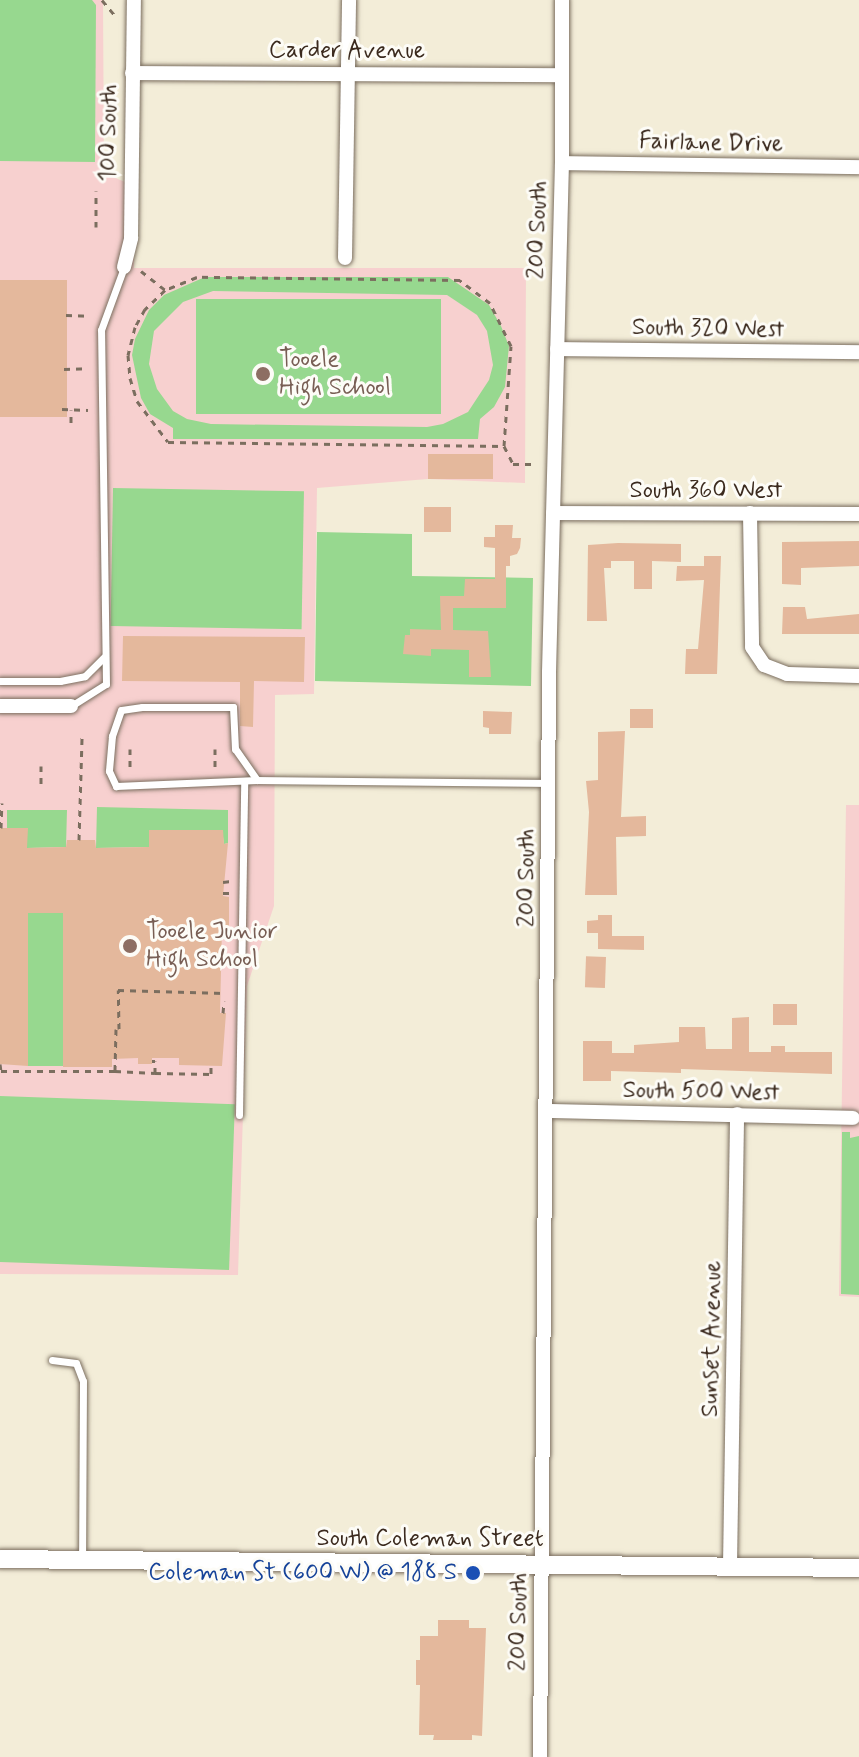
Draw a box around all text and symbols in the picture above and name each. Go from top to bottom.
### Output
street label: Carder Avenue [270,37,424,65]
street label: 100 South [94,84,124,182]
street label: Fairlane Drive [640,127,782,159]
street label: 200 South [522,180,554,280]
street label: South 320 West [632,313,784,345]
place label: Tooele High School [279,346,391,402]
marker: Tooele High School [254,365,272,383]
street label: South 360 West [630,477,782,505]
street label: 200 South [513,829,541,927]
place label: Tooele Junior High School [146,918,277,974]
marker: Tooele Junior High School [121,937,139,955]
street label: South 500 West [622,1076,780,1108]
street label: Sunset Avenue [696,1262,728,1416]
street label: South Coleman Street [315,1525,545,1553]
place label: Coleman St (600 W) @ 188 S [150,1559,457,1587]
marker: Coleman St (600 W) @ 188 S [464,1564,482,1582]
street label: 200 South [504,1572,534,1672]

